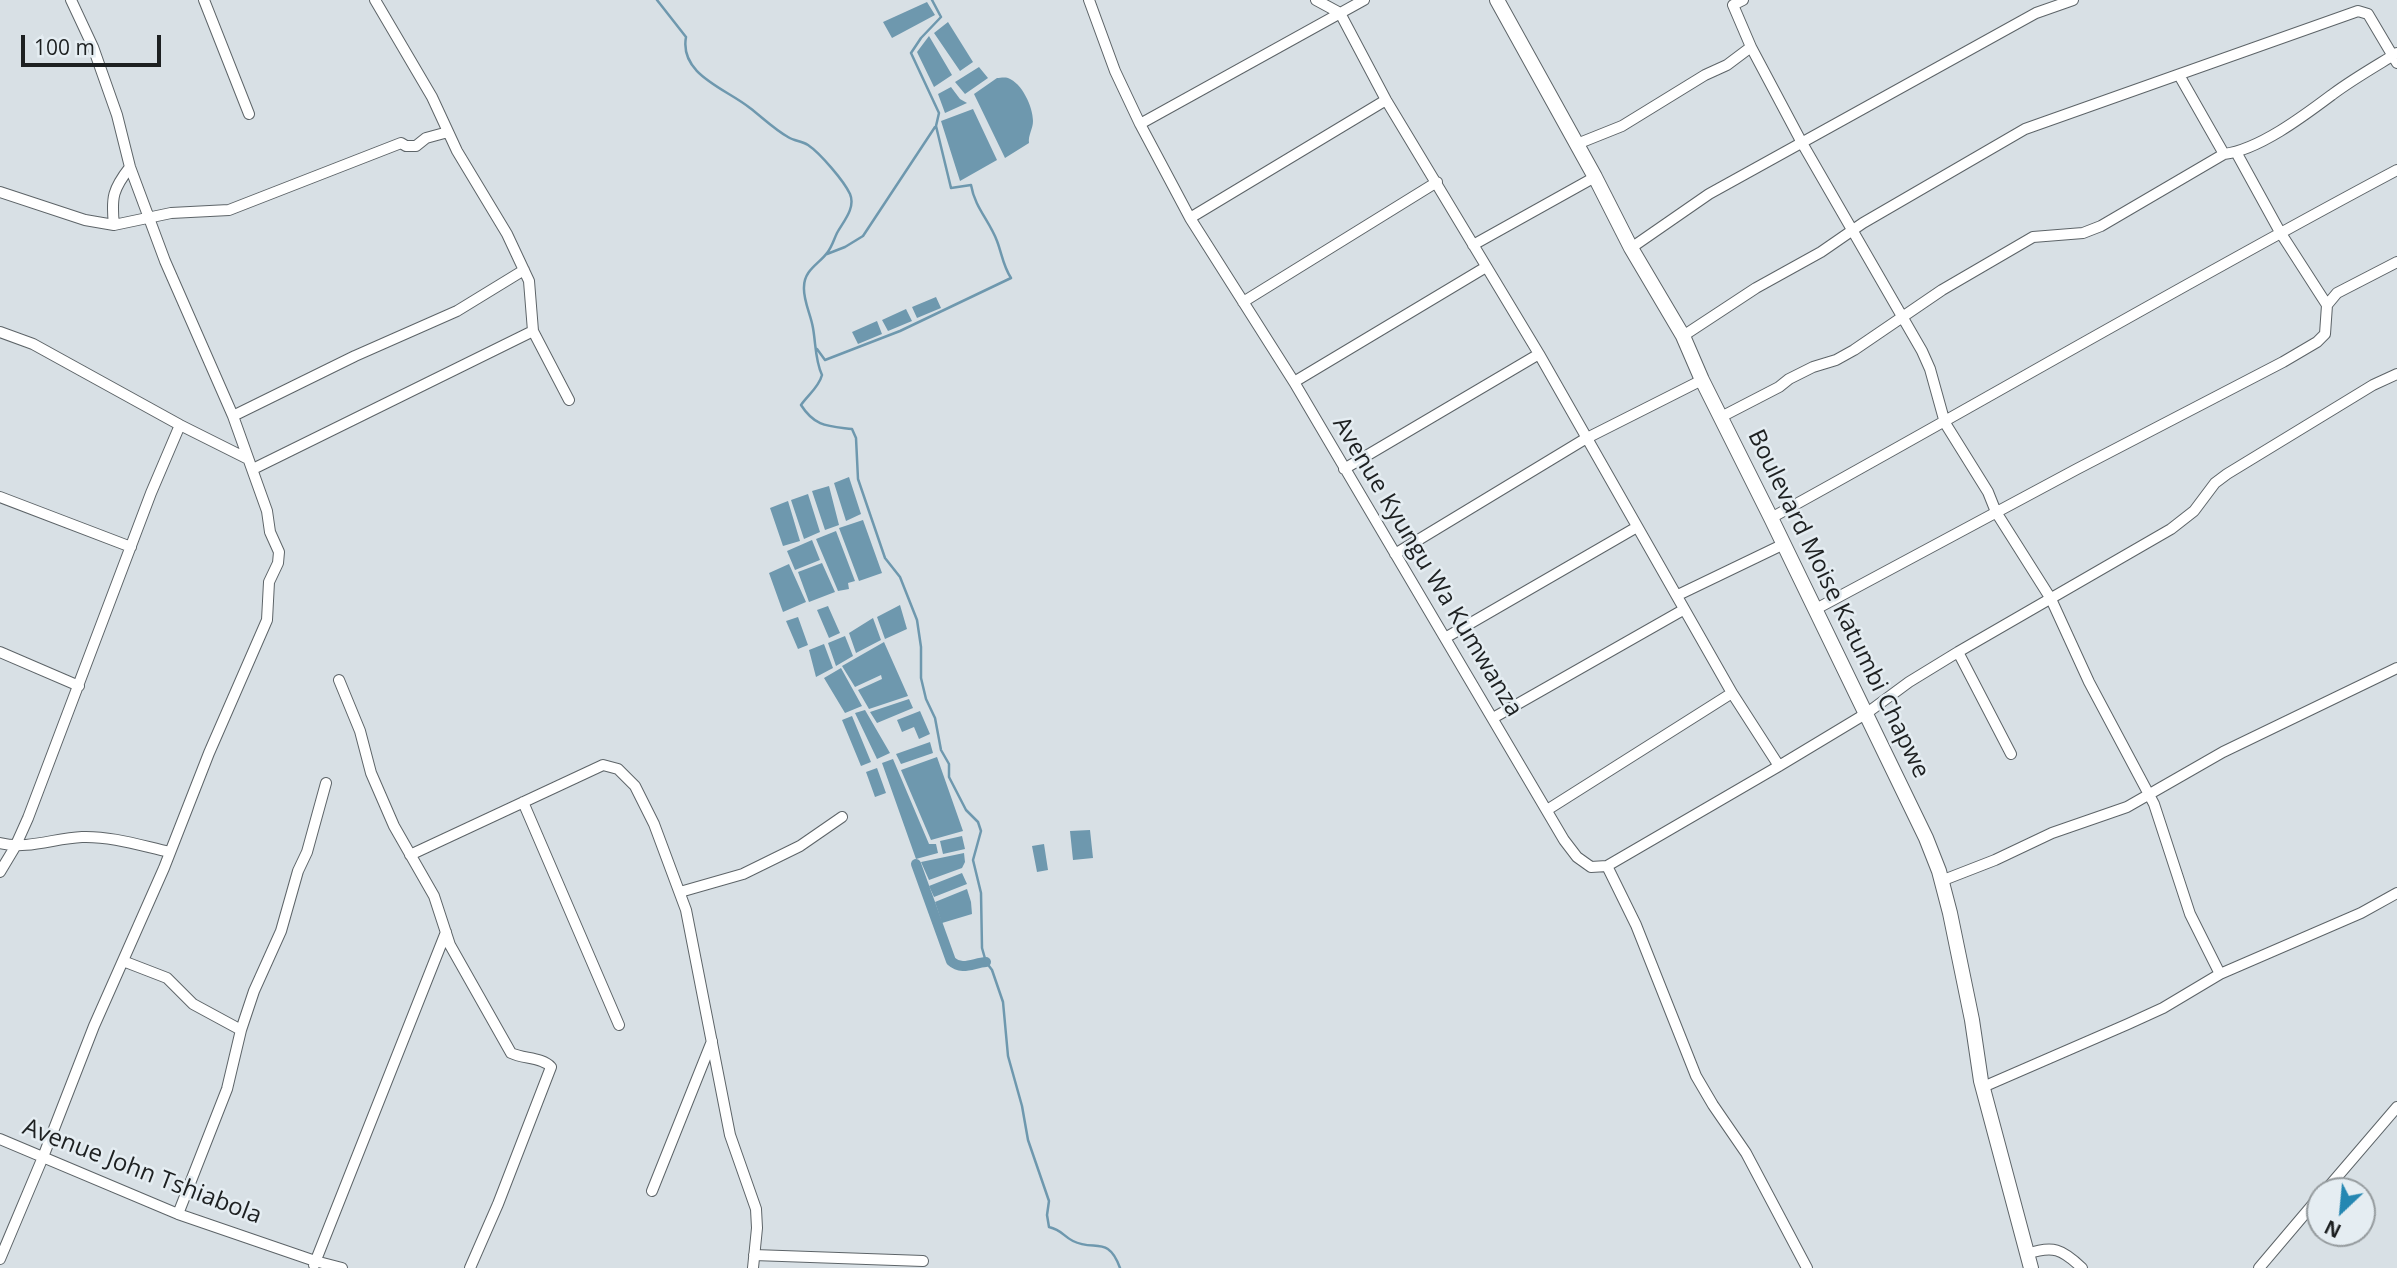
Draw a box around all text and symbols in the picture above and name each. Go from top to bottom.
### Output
scale bar [24,21,164,65]
text: 100 m [34,33,95,61]
street label: Avenue Kyungu Wa Kumwanza [1326,412,1528,722]
street label: Boulevard Moise Katumbi Chapwe [1741,425,1935,783]
street label: Avenue John Tshiabola [18,1113,266,1231]
north arrow [2306,1177,2376,1247]
text: N [2320,1214,2345,1244]

